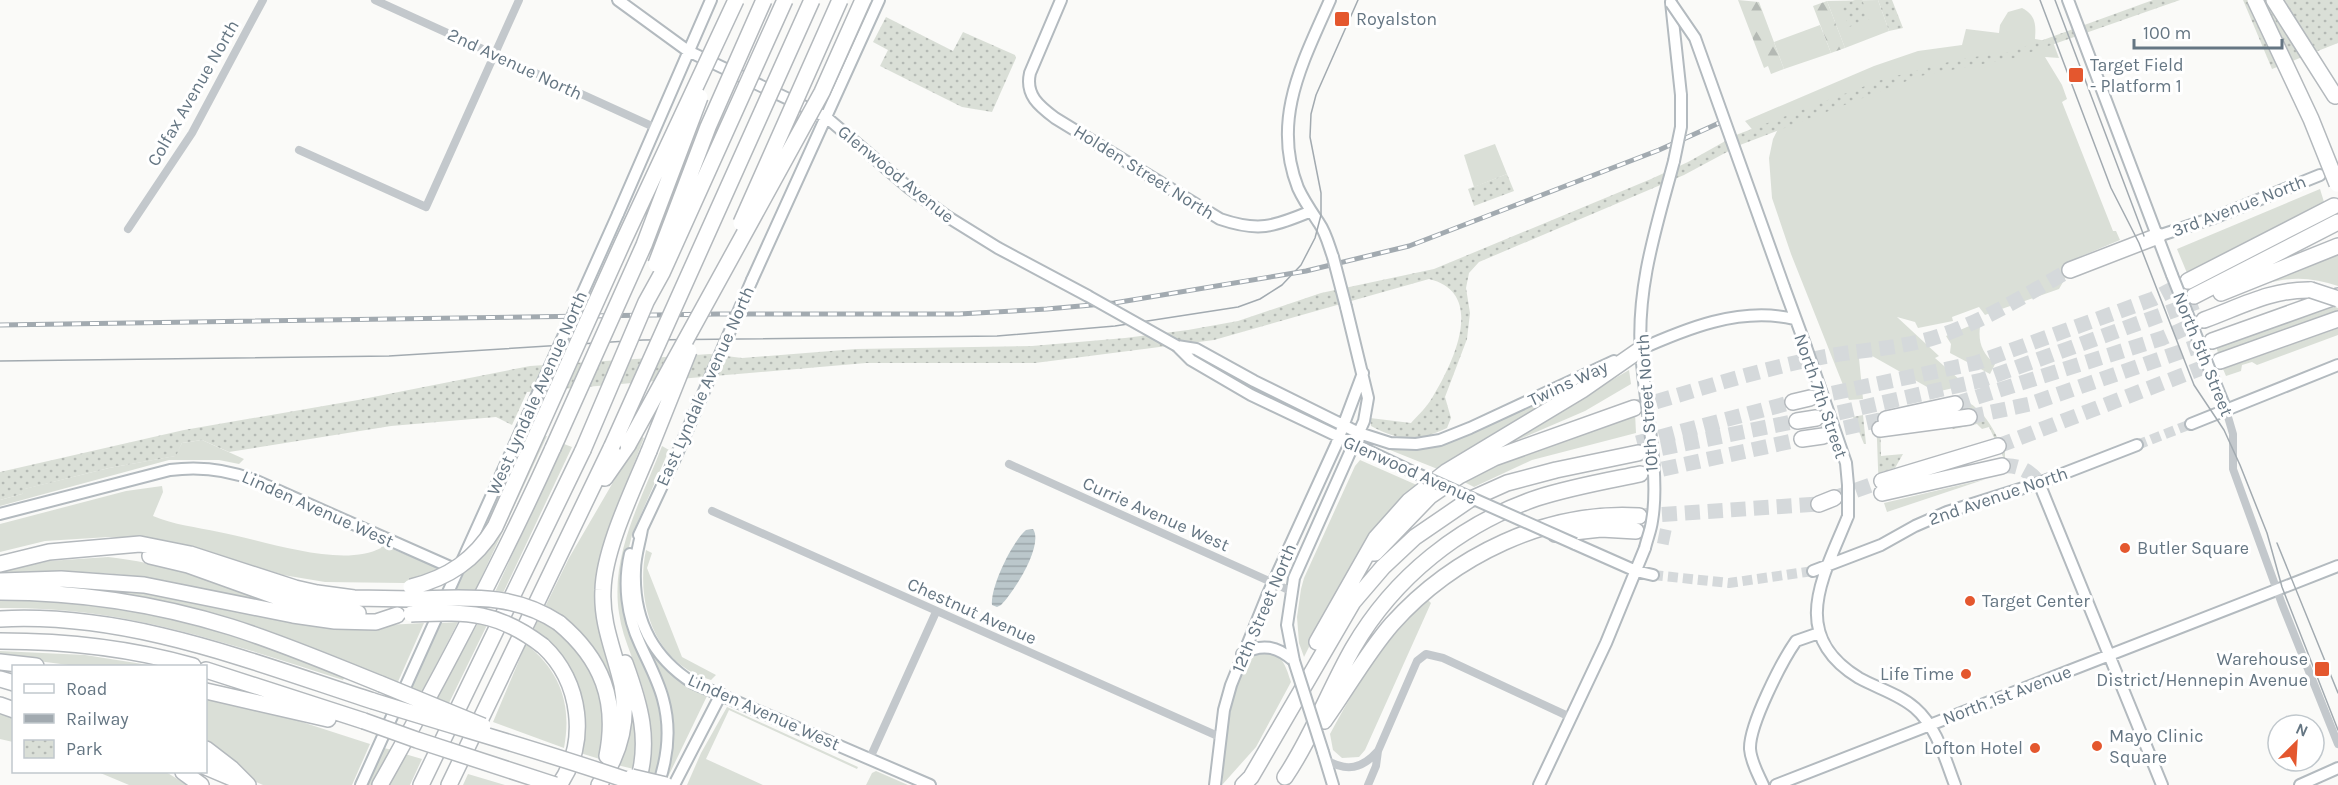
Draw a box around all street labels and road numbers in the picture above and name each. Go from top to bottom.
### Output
street label: Colfax Avenue North [142,16,244,170]
street label: 2nd Avenue North [444,23,586,105]
street label: Glenwood Avenue [833,120,959,228]
street label: Holden Street North [1070,120,1218,224]
street label: 3rd Avenue North [2169,170,2309,242]
street label: East Lyndale Avenue North [651,283,759,489]
street label: West Lyndale Avenue North [482,287,592,499]
street label: North 5th Street [2168,289,2238,420]
street label: North 7th Street [1789,331,1853,461]
street label: 10th Street North [1631,333,1663,473]
street label: Twins Way [1525,355,1612,411]
street label: Glenwood Avenue [1340,431,1480,509]
street label: 2nd Avenue North [1925,462,2071,530]
street label: Linden Avenue West [239,466,398,553]
street label: Currie Avenue West [1079,472,1233,556]
street label: 12th Street North [1227,540,1301,676]
street label: Chestnut Avenue [904,573,1040,649]
street label: North 1st Avenue [1939,660,2075,730]
street label: Linden Avenue West [685,669,844,756]

